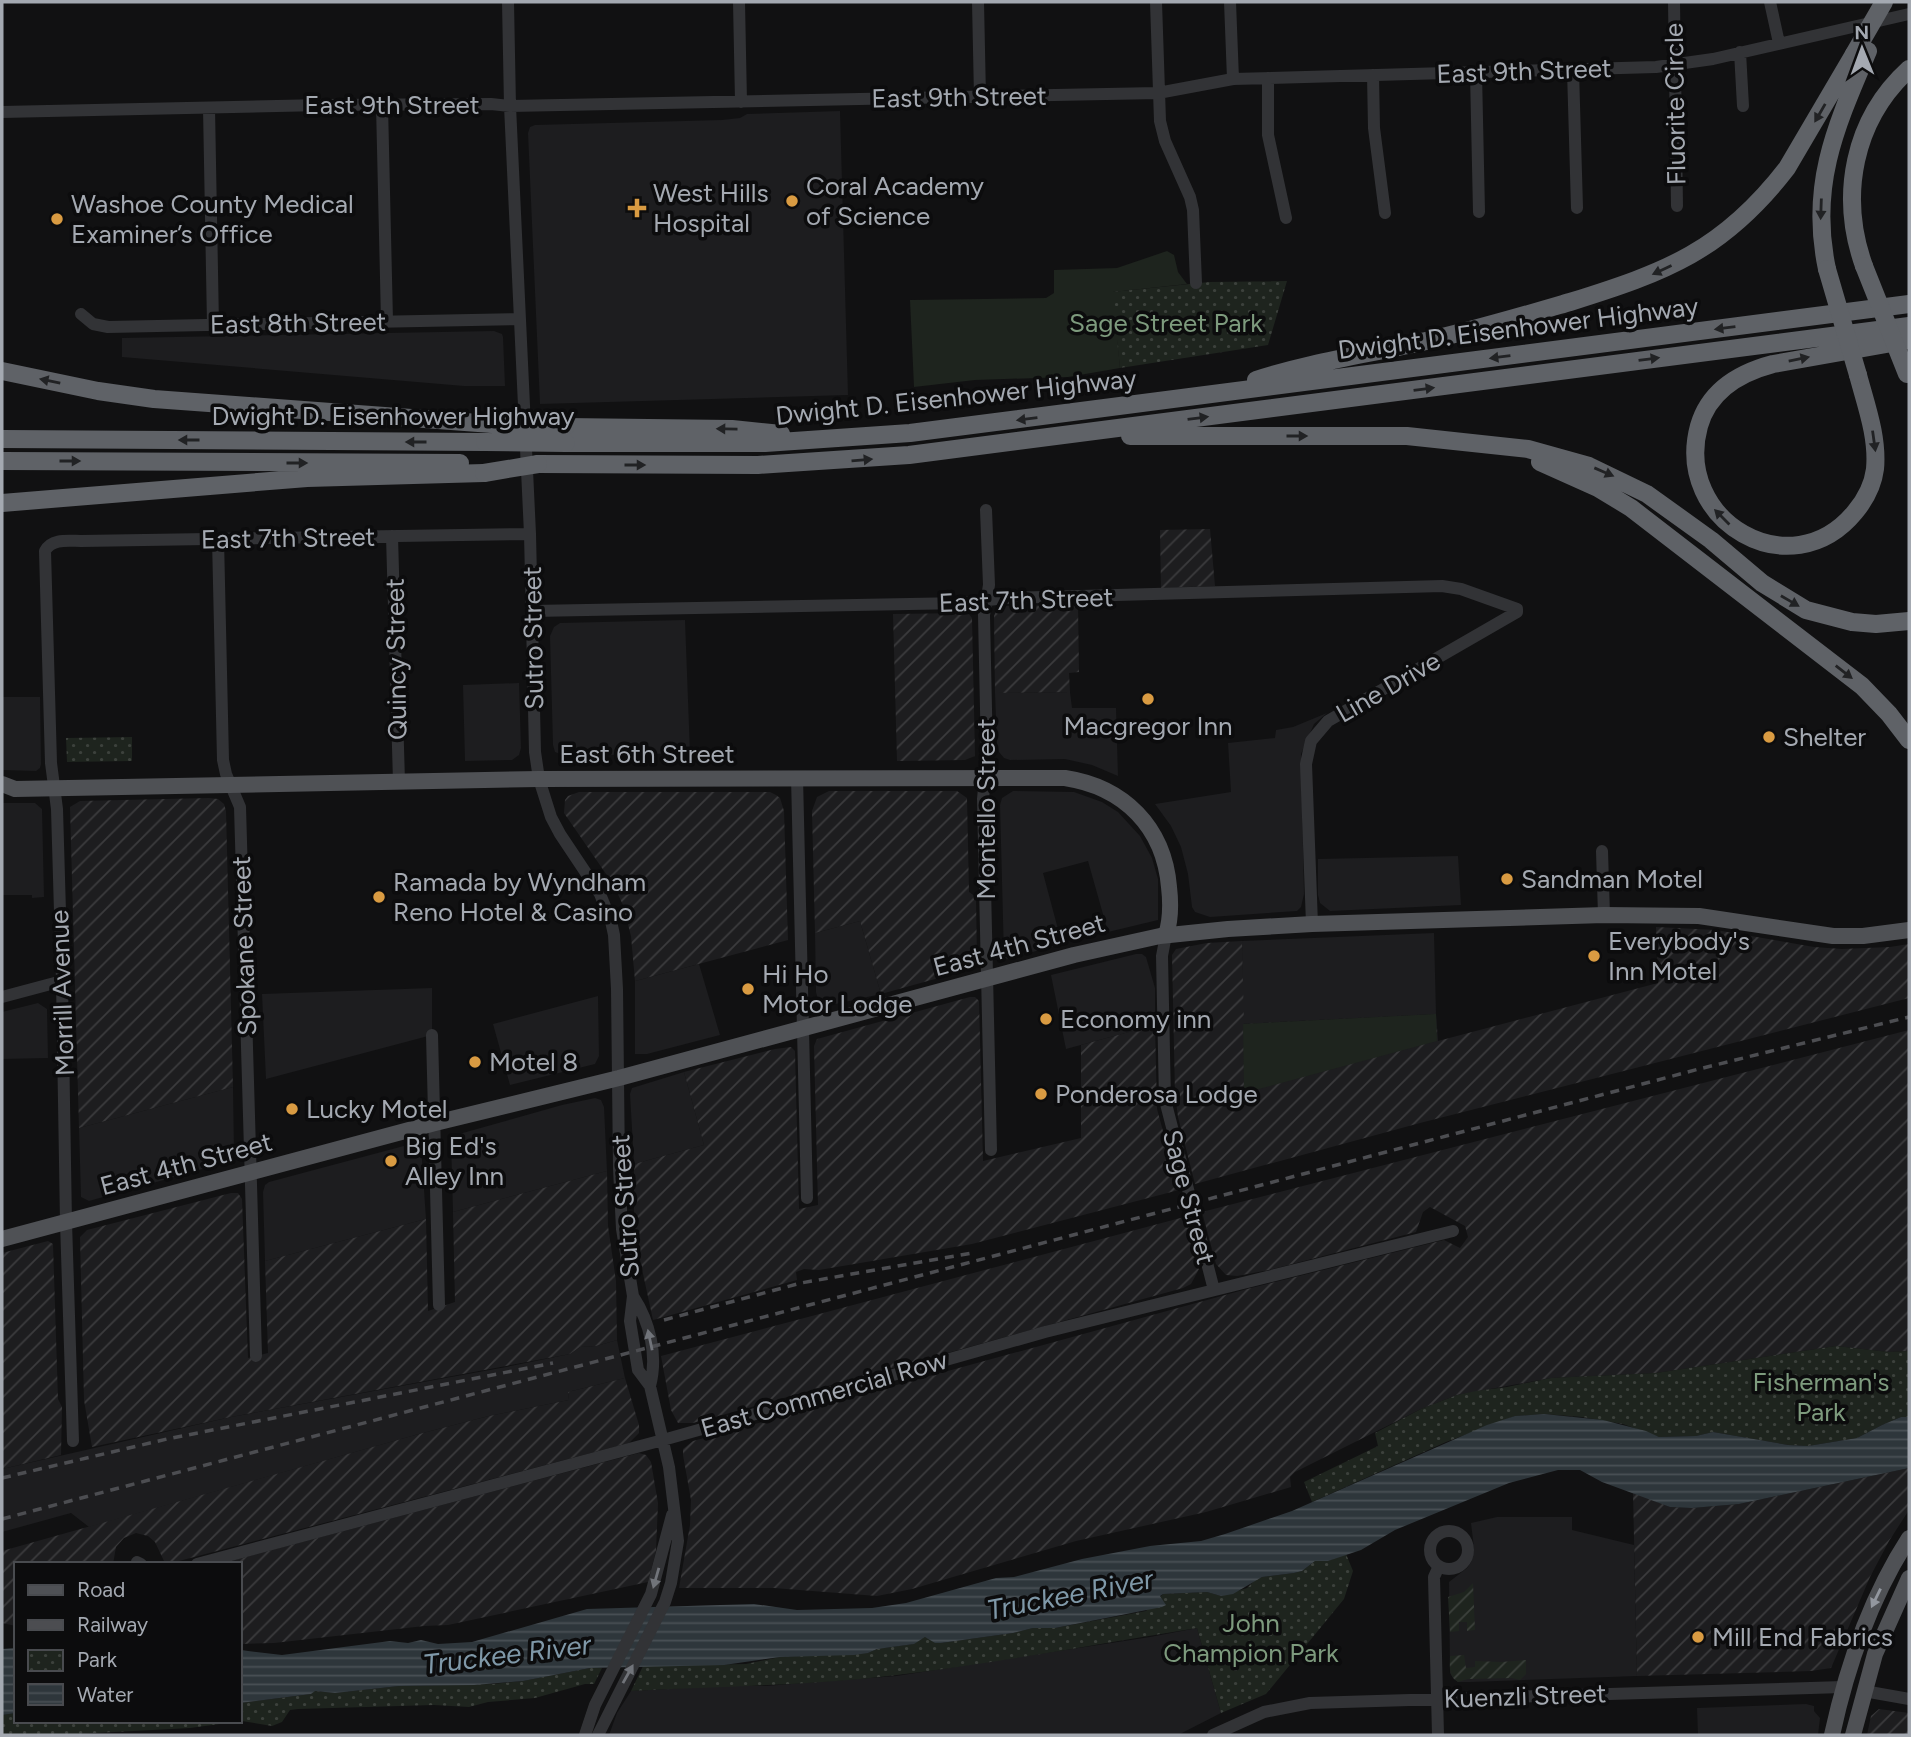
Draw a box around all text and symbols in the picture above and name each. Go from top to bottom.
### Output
north arrow [1827,14,1897,84]
text: N [1854,21,1869,44]
street label: Fluorite Circle [1658,23,1692,185]
street label: East 9th Street [1436,52,1612,90]
street label: East 9th Street [871,79,1047,115]
street label: East 9th Street [304,89,480,121]
one-way arrow [1813,103,1826,122]
place label: Coral Academy of Science [806,170,984,232]
place label: West Hills Hospital [653,177,769,239]
place label: Washoe County Medical Examiner’s Office [71,188,354,250]
marker: Coral Academy of Science [784,193,800,209]
marker: West Hills Hospital [627,198,647,218]
one-way arrow [1816,198,1827,220]
marker: Washoe County Medical Examiner’s Office [49,211,65,227]
one-way arrow [1652,265,1672,276]
street label: Dwight D. Eisenhower Highway [1336,290,1700,366]
street label: East 8th Street [209,305,387,341]
park label: Sage Street Park [1069,307,1263,339]
one-way arrow [1714,322,1736,333]
one-way arrow [1489,352,1511,363]
one-way arrow [1639,354,1661,365]
one-way arrow [1788,354,1810,365]
street label: Dwight D. Eisenhower Highway [774,362,1138,432]
one-way arrow [39,376,61,387]
one-way arrow [1413,383,1435,394]
street label: Dwight D. Eisenhower Highway [212,400,575,432]
one-way arrow [1187,412,1209,423]
one-way arrow [1016,413,1038,424]
one-way arrow [716,424,738,435]
one-way arrow [1287,430,1309,442]
one-way arrow [1868,430,1879,452]
one-way arrow [178,434,200,446]
one-way arrow [405,436,427,448]
one-way arrow [851,454,873,465]
one-way arrow [59,455,81,467]
one-way arrow [287,457,309,468]
one-way arrow [624,459,646,471]
one-way arrow [1594,466,1614,478]
one-way arrow [1713,509,1730,526]
street label: East 7th Street [200,520,376,556]
street label: Sutro Street [516,566,550,710]
street label: Quincy Street [379,578,413,740]
street label: East 7th Street [938,581,1114,619]
one-way arrow [1781,595,1800,607]
street label: Line Drive [1330,644,1446,730]
one-way arrow [1835,665,1853,679]
marker: Macgregor Inn [1140,691,1156,707]
place label: Macgregor Inn [1063,710,1233,742]
street label: Montello Street [970,718,1002,900]
place label: Shelter [1783,721,1866,753]
marker: Shelter [1761,729,1777,745]
street label: East 6th Street [559,738,735,770]
street label: Spokane Street [225,855,263,1036]
place label: Sandman Motel [1521,863,1703,895]
place label: Ramada by Wyndham Reno Hotel & Casino [393,866,646,928]
marker: Sandman Motel [1499,871,1515,887]
marker: Ramada by Wyndham Reno Hotel & Casino [371,889,387,905]
street label: East 4th Street [930,907,1109,983]
street label: Morrill Avenue [43,909,81,1077]
place label: Everybody's Inn Motel [1608,925,1750,987]
marker: Everybody's Inn Motel [1586,948,1602,964]
place label: Hi Ho Motor Lodge [762,958,912,1020]
marker: Hi Ho Motor Lodge [740,981,756,997]
place label: Economy inn [1060,1003,1211,1035]
marker: Economy inn [1038,1011,1054,1027]
place label: Motel 8 [489,1046,578,1078]
marker: Motel 8 [467,1054,483,1070]
place label: Ponderosa Lodge [1055,1078,1258,1110]
marker: Ponderosa Lodge [1033,1086,1049,1102]
place label: Lucky Motel [306,1093,448,1125]
marker: Lucky Motel [284,1101,300,1117]
street label: East 4th Street [97,1126,276,1202]
street label: Sage Street [1156,1126,1222,1268]
place label: Big Ed's Alley Inn [405,1130,504,1192]
street label: Sutro Street [604,1133,646,1279]
marker: Big Ed's Alley Inn [383,1153,399,1169]
one-way arrow [645,1329,656,1351]
street label: East Commercial Row [697,1343,952,1445]
park label: Fisherman's Park [1753,1366,1889,1428]
water label: Truckee River [984,1561,1157,1627]
legend [14,1562,242,1723]
one-way arrow [651,1567,661,1588]
text: Road [77,1577,125,1602]
one-way arrow [1871,1588,1882,1608]
park label: John Champion Park [1163,1607,1339,1669]
text: Railway [77,1612,148,1637]
place label: Mill End Fabrics [1712,1621,1893,1653]
water label: Truckee River [421,1627,594,1681]
marker: Mill End Fabrics [1690,1629,1706,1645]
text: Park [77,1647,118,1672]
one-way arrow [622,1665,634,1684]
street label: Kuenzli Street [1443,1677,1607,1715]
text: Water [77,1682,133,1707]

